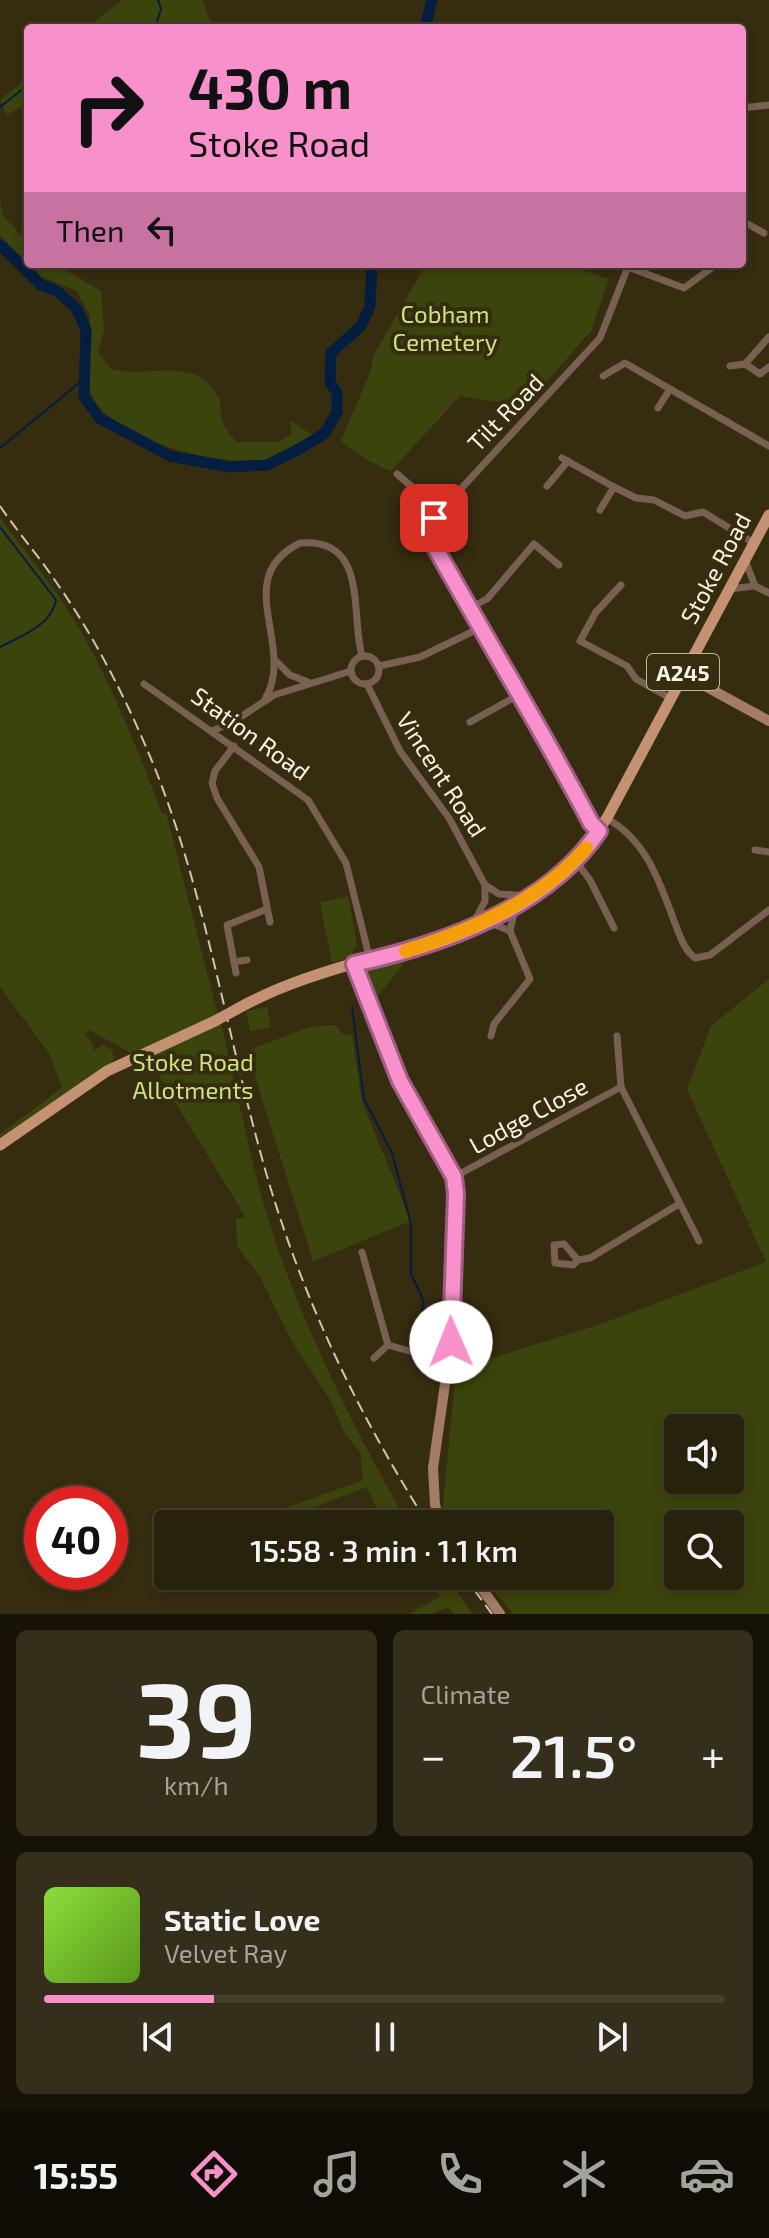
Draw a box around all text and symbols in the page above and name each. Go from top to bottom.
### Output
text: 430 m [188,53,352,120]
icon: right [56,56,160,160]
text: Stoke Road [188,121,370,164]
icon: left [140,208,184,252]
text: Then [56,212,124,248]
park label: Cobham Cemetery [393,299,498,356]
street label: Tilt Road [461,367,549,457]
pin [400,484,468,552]
icon: arrive [412,496,456,540]
street label: Stoke Road [674,508,756,628]
road number: A245 [647,654,719,690]
street label: Station Road [186,680,316,786]
street label: Vincent Road [391,706,493,842]
park label: Stoke Road Allotments [132,1047,254,1104]
street label: Lodge Close [464,1071,592,1159]
position arrow [409,1300,493,1384]
map controls [664,1414,744,1590]
button: sound [664,1414,744,1494]
speed limit sign: 40 [24,1486,128,1590]
button: search [664,1510,744,1590]
text: 15:58 · 3 min · 1.1 km [250,1532,518,1568]
text: 39 [136,1654,256,1779]
text: Climate [421,1678,510,1709]
text: 21.5° [510,1718,637,1790]
text: − [421,1728,446,1781]
text: + [701,1728,725,1781]
text: km/h [164,1769,229,1800]
text: Static Love [164,1901,320,1937]
text: Velvet Ray [164,1937,287,1968]
icon: previous [136,2015,180,2059]
icon: pause [363,2015,407,2059]
icon: next [590,2015,634,2059]
icon: directions [186,2146,242,2202]
icon: music [309,2146,365,2202]
icon: phone [432,2146,488,2202]
icon: climate [556,2146,612,2202]
icon: car [679,2146,735,2202]
text: 15:55 [34,2153,118,2196]

